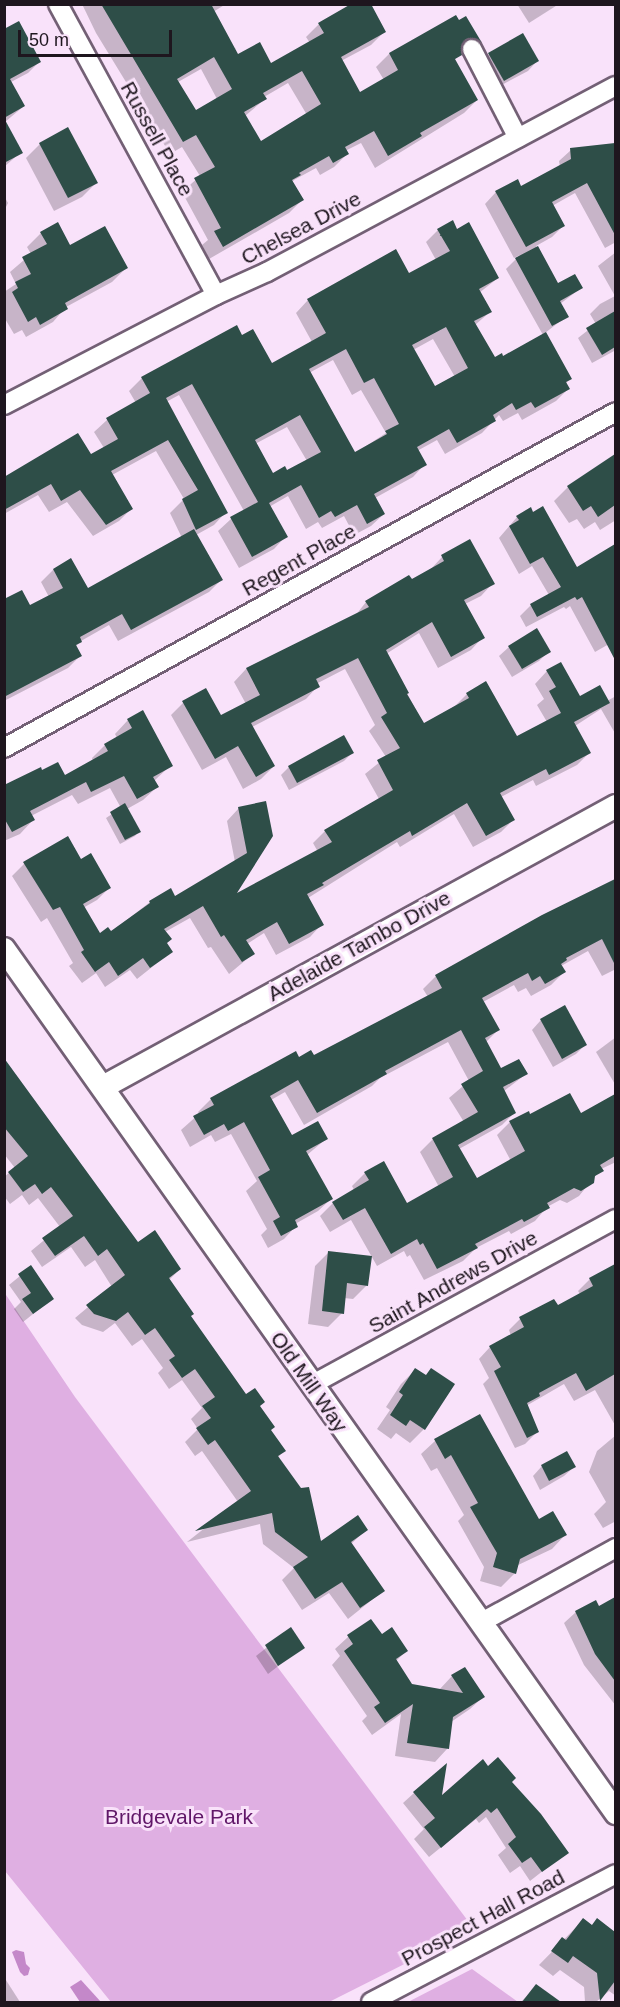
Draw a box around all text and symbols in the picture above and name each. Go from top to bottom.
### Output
scale bar [21,18,176,56]
text: 50 m [29,30,69,50]
street label: Russell Place [115,77,199,201]
street label: Chelsea Drive [237,186,365,270]
street label: Regent Place [238,518,360,602]
street label: Adelaide Tambo Drive [263,885,455,1007]
street label: Saint Andrews Drive [364,1225,542,1339]
street label: Old Mill Way [265,1327,353,1437]
park label: Bridgevale Park [105,1804,253,1830]
street label: Prospect Hall Road [397,1864,569,1972]

